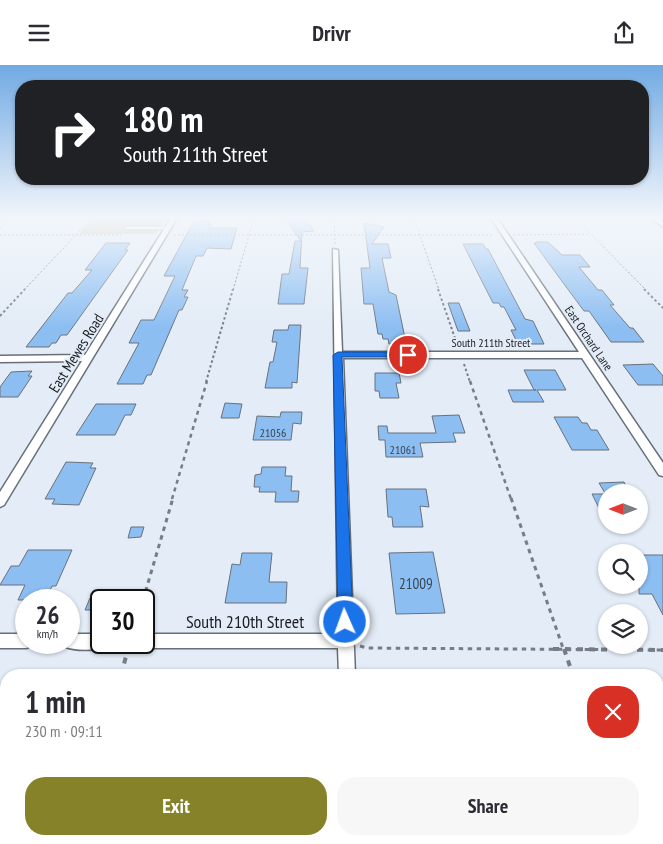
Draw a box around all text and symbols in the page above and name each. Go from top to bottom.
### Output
icon: menu [25,19,53,47]
text: Drivr [312,19,351,47]
icon: share [610,19,638,47]
text: 180 m [123,96,204,142]
icon: right [40,100,105,165]
text: South 211th Street [123,140,268,168]
street label: East Orchard Lane [562,303,616,373]
street label: East Mewes Road [44,310,108,396]
pin [387,334,429,376]
street label: South 211th Street [452,335,531,350]
icon: arrive [394,341,422,369]
house number: 21056 [259,425,287,440]
house number: 21061 [389,442,417,457]
north arrow [598,484,648,534]
map controls [598,484,648,654]
button: search [598,544,648,594]
house number: 21009 [399,574,433,593]
speed limit sign: 30 [90,589,155,654]
position arrow [318,595,370,647]
text: 26 [36,599,59,631]
button: layers [598,604,648,654]
street label: South 210th Street [186,610,304,633]
text: km/h [37,626,58,641]
text: 1 min [25,682,86,721]
button: close [587,686,639,738]
text: 230 m · 09:11 [25,721,103,741]
button: Exit [25,777,327,835]
button: Share [337,777,639,835]

